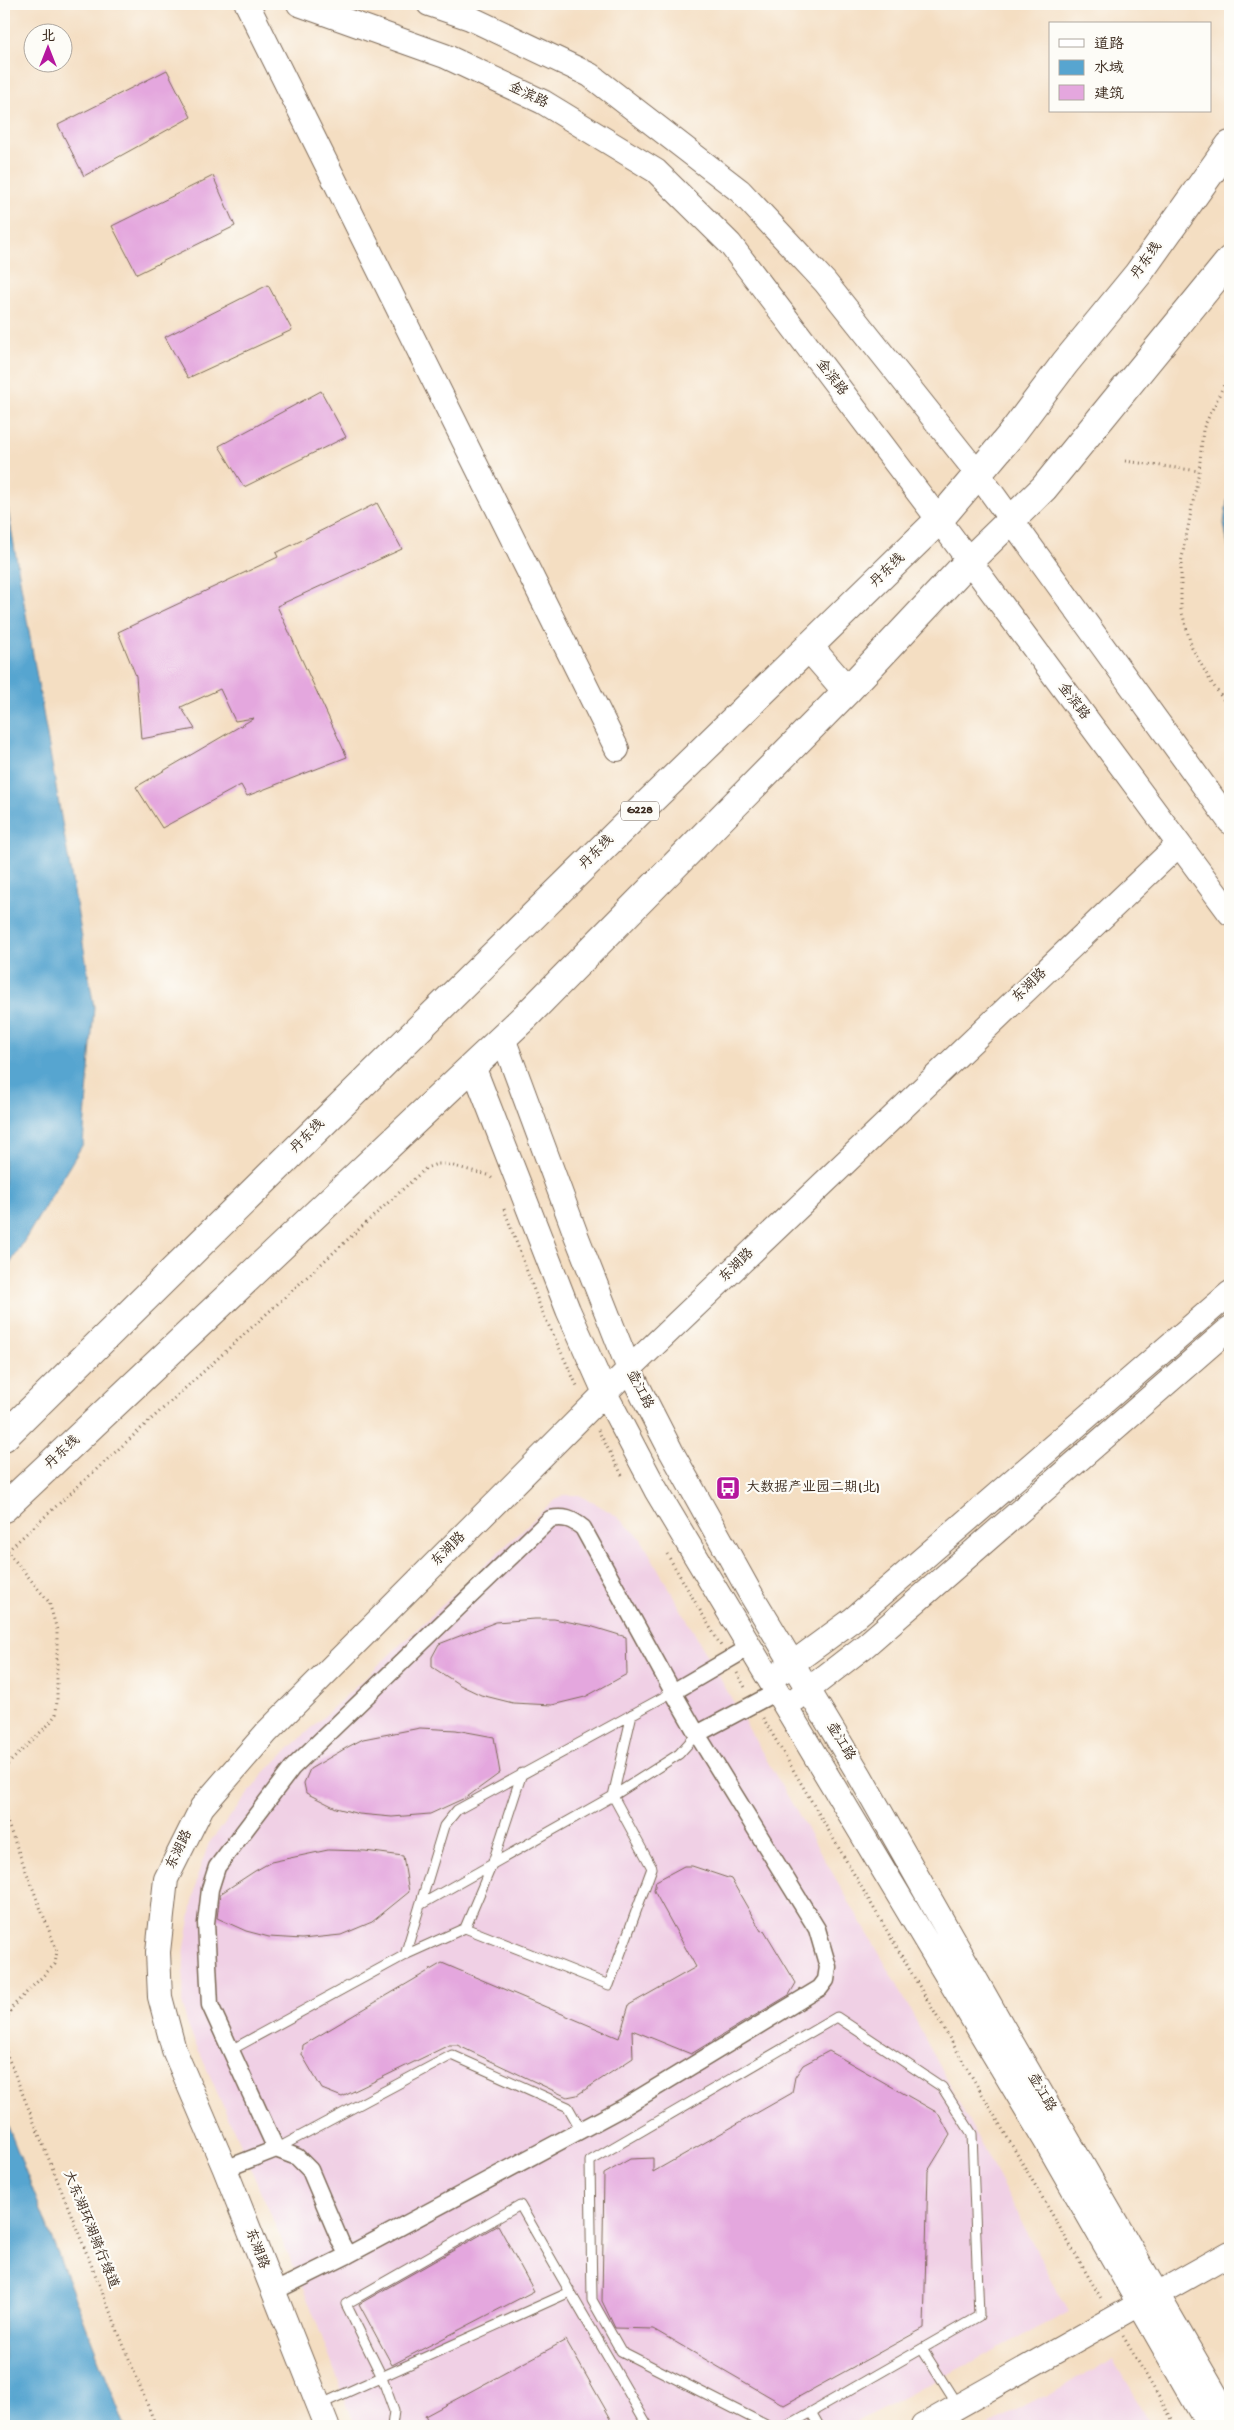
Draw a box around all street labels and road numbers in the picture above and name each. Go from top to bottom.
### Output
street label: 金滨路 [505,78,551,113]
street label: 丹东线 [1127,238,1166,283]
street label: 金滨路 [812,356,851,400]
street label: 丹东线 [866,550,909,592]
street label: 金滨路 [1054,680,1093,724]
road number: G228 [621,801,659,820]
street label: 丹东线 [575,831,618,874]
street label: 东湖路 [1008,965,1051,1007]
street label: 丹东线 [286,1115,329,1158]
street label: 东湖路 [715,1245,758,1287]
street label: 壶江路 [622,1367,657,1413]
street label: 丹东线 [41,1432,84,1474]
street label: 东湖路 [427,1528,470,1571]
street label: 壶江路 [822,1719,859,1764]
street label: 东湖路 [162,1827,197,1873]
street label: 壶江路 [1023,2070,1060,2115]
street label: 大东湖环湖骑行绿道 [59,2168,122,2292]
street label: 东湖路 [241,2226,272,2272]

